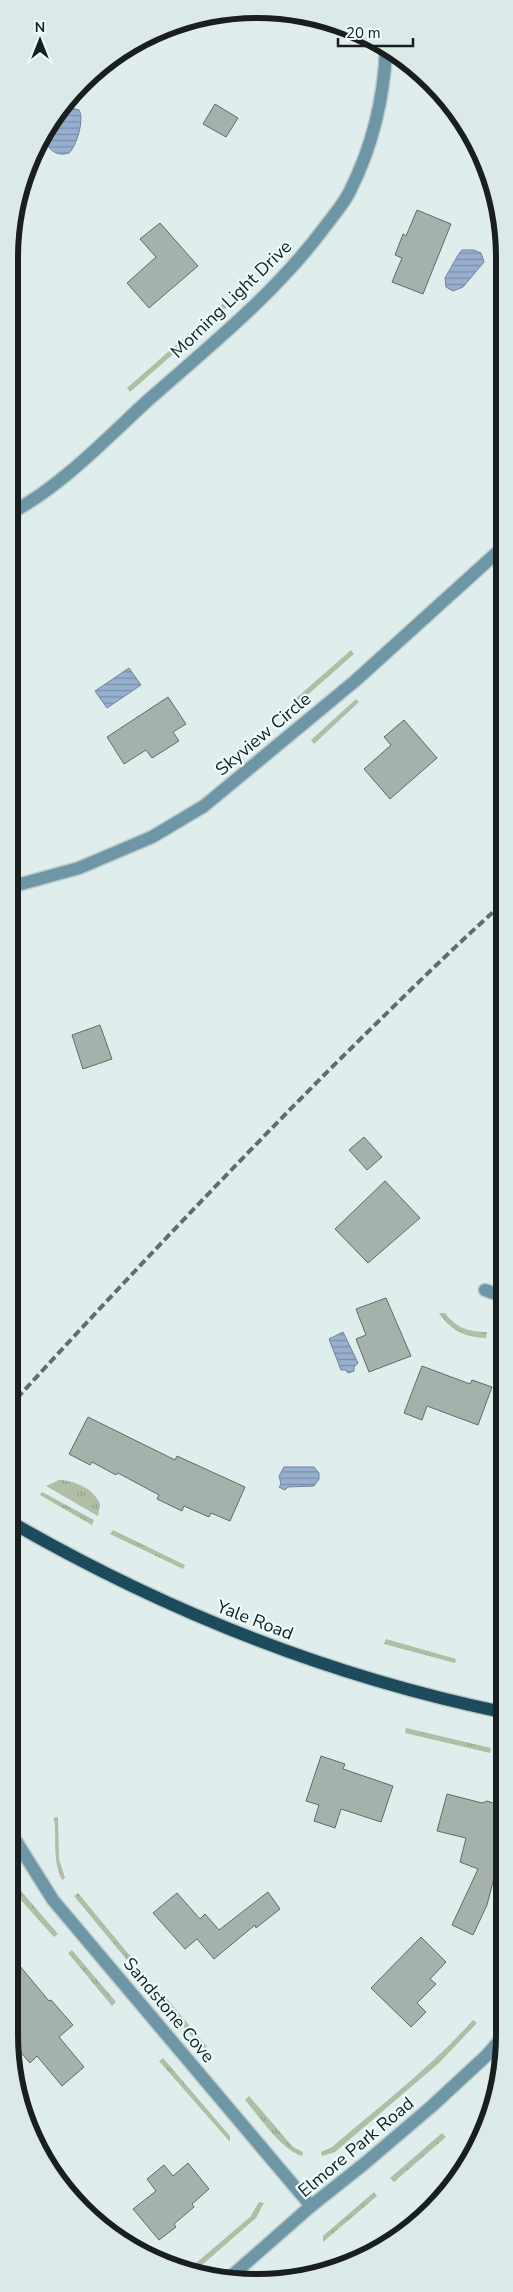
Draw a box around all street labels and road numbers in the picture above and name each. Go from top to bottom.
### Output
street label: Morning Light Drive [165,235,297,363]
street label: Skyview Circle [210,687,316,781]
street label: Yale Road [212,1594,297,1646]
street label: Sandstone Cove [118,1952,220,2068]
street label: Elmore Park Road [293,2091,419,2203]

